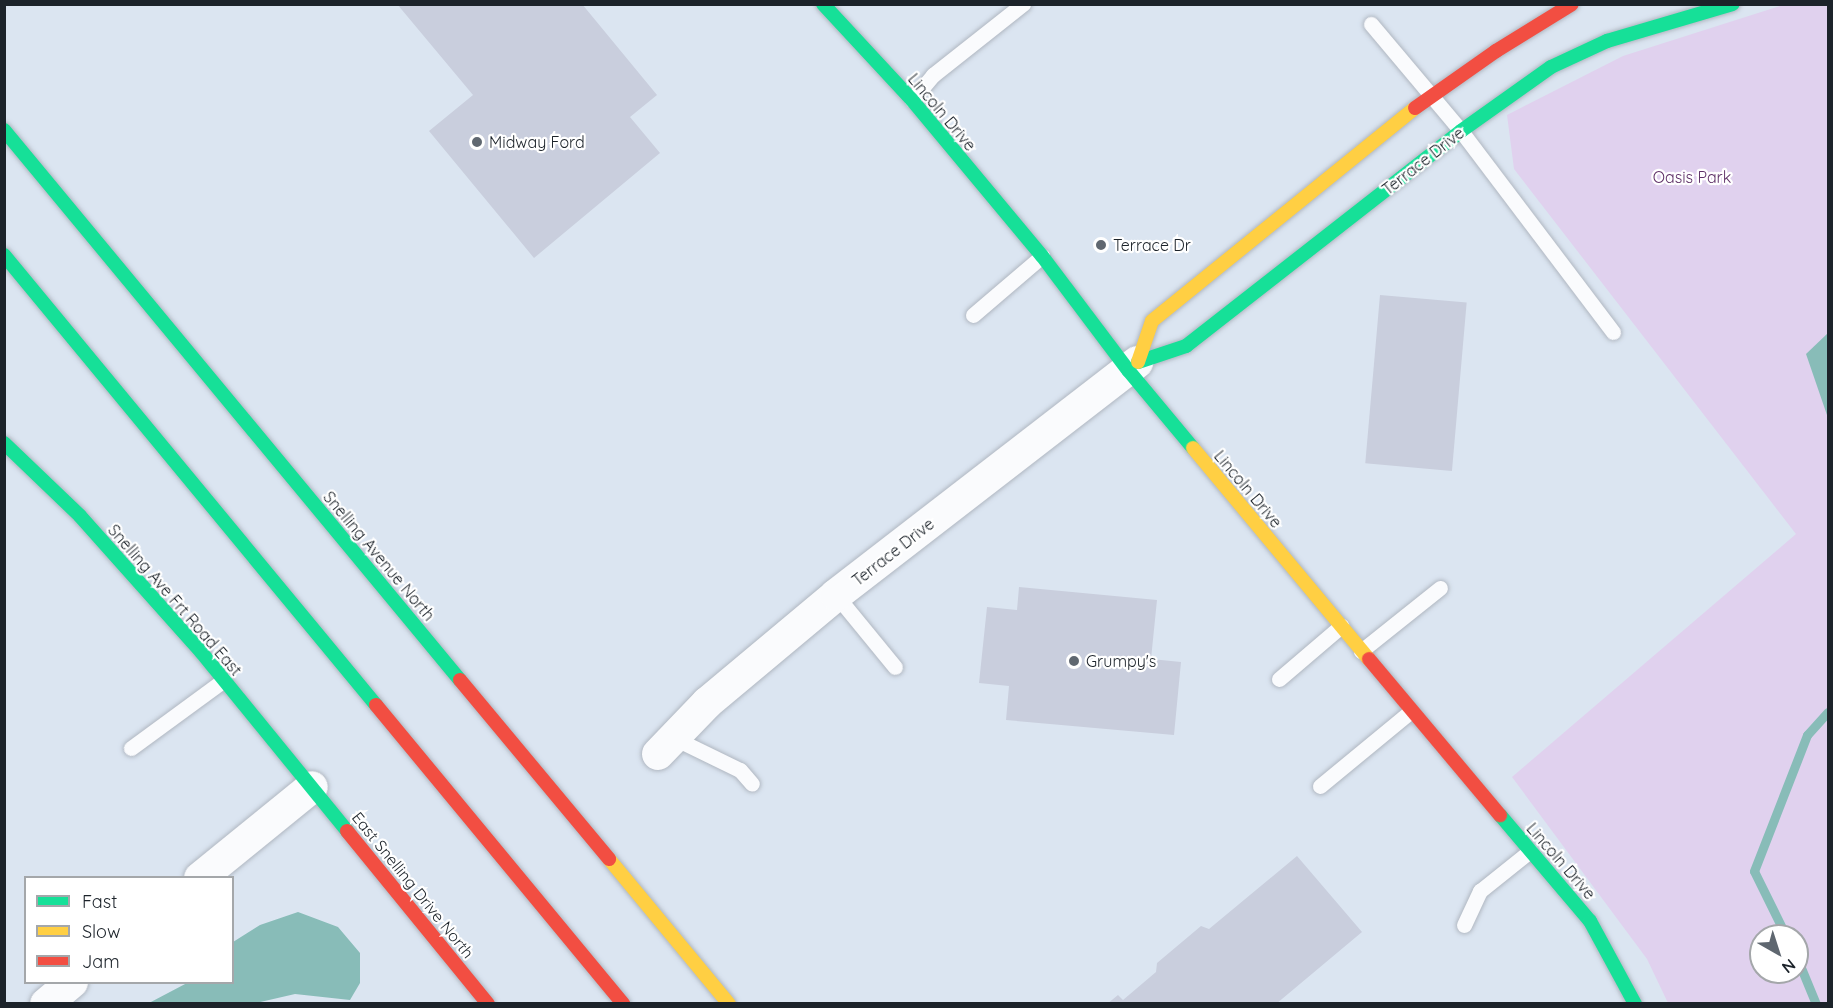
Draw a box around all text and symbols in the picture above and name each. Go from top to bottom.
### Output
street label: Lincoln Drive [904,69,980,155]
street label: Terrace Drive [1378,123,1468,199]
place label: Midway Ford [489,132,585,152]
marker: Midway Ford [470,135,484,149]
park label: Oasis Park [1653,167,1731,187]
place label: Terrace Dr [1113,235,1191,255]
marker: Terrace Dr [1094,238,1108,252]
street label: Lincoln Drive [1210,446,1286,532]
street label: Snelling Avenue North [319,487,439,625]
street label: Terrace Drive [848,514,938,590]
street label: Snelling Ave Frt Road East [104,520,246,680]
place label: Grumpy's [1086,651,1156,671]
marker: Grumpy's [1067,654,1081,668]
street label: East Snelling Drive North [348,808,478,962]
street label: Lincoln Drive [1523,819,1599,903]
legend [24,876,234,984]
text: Fast [82,890,117,913]
text: Slow [82,920,120,943]
north arrow [1749,924,1809,984]
text: Jam [82,950,120,973]
text: N [1778,955,1800,978]

